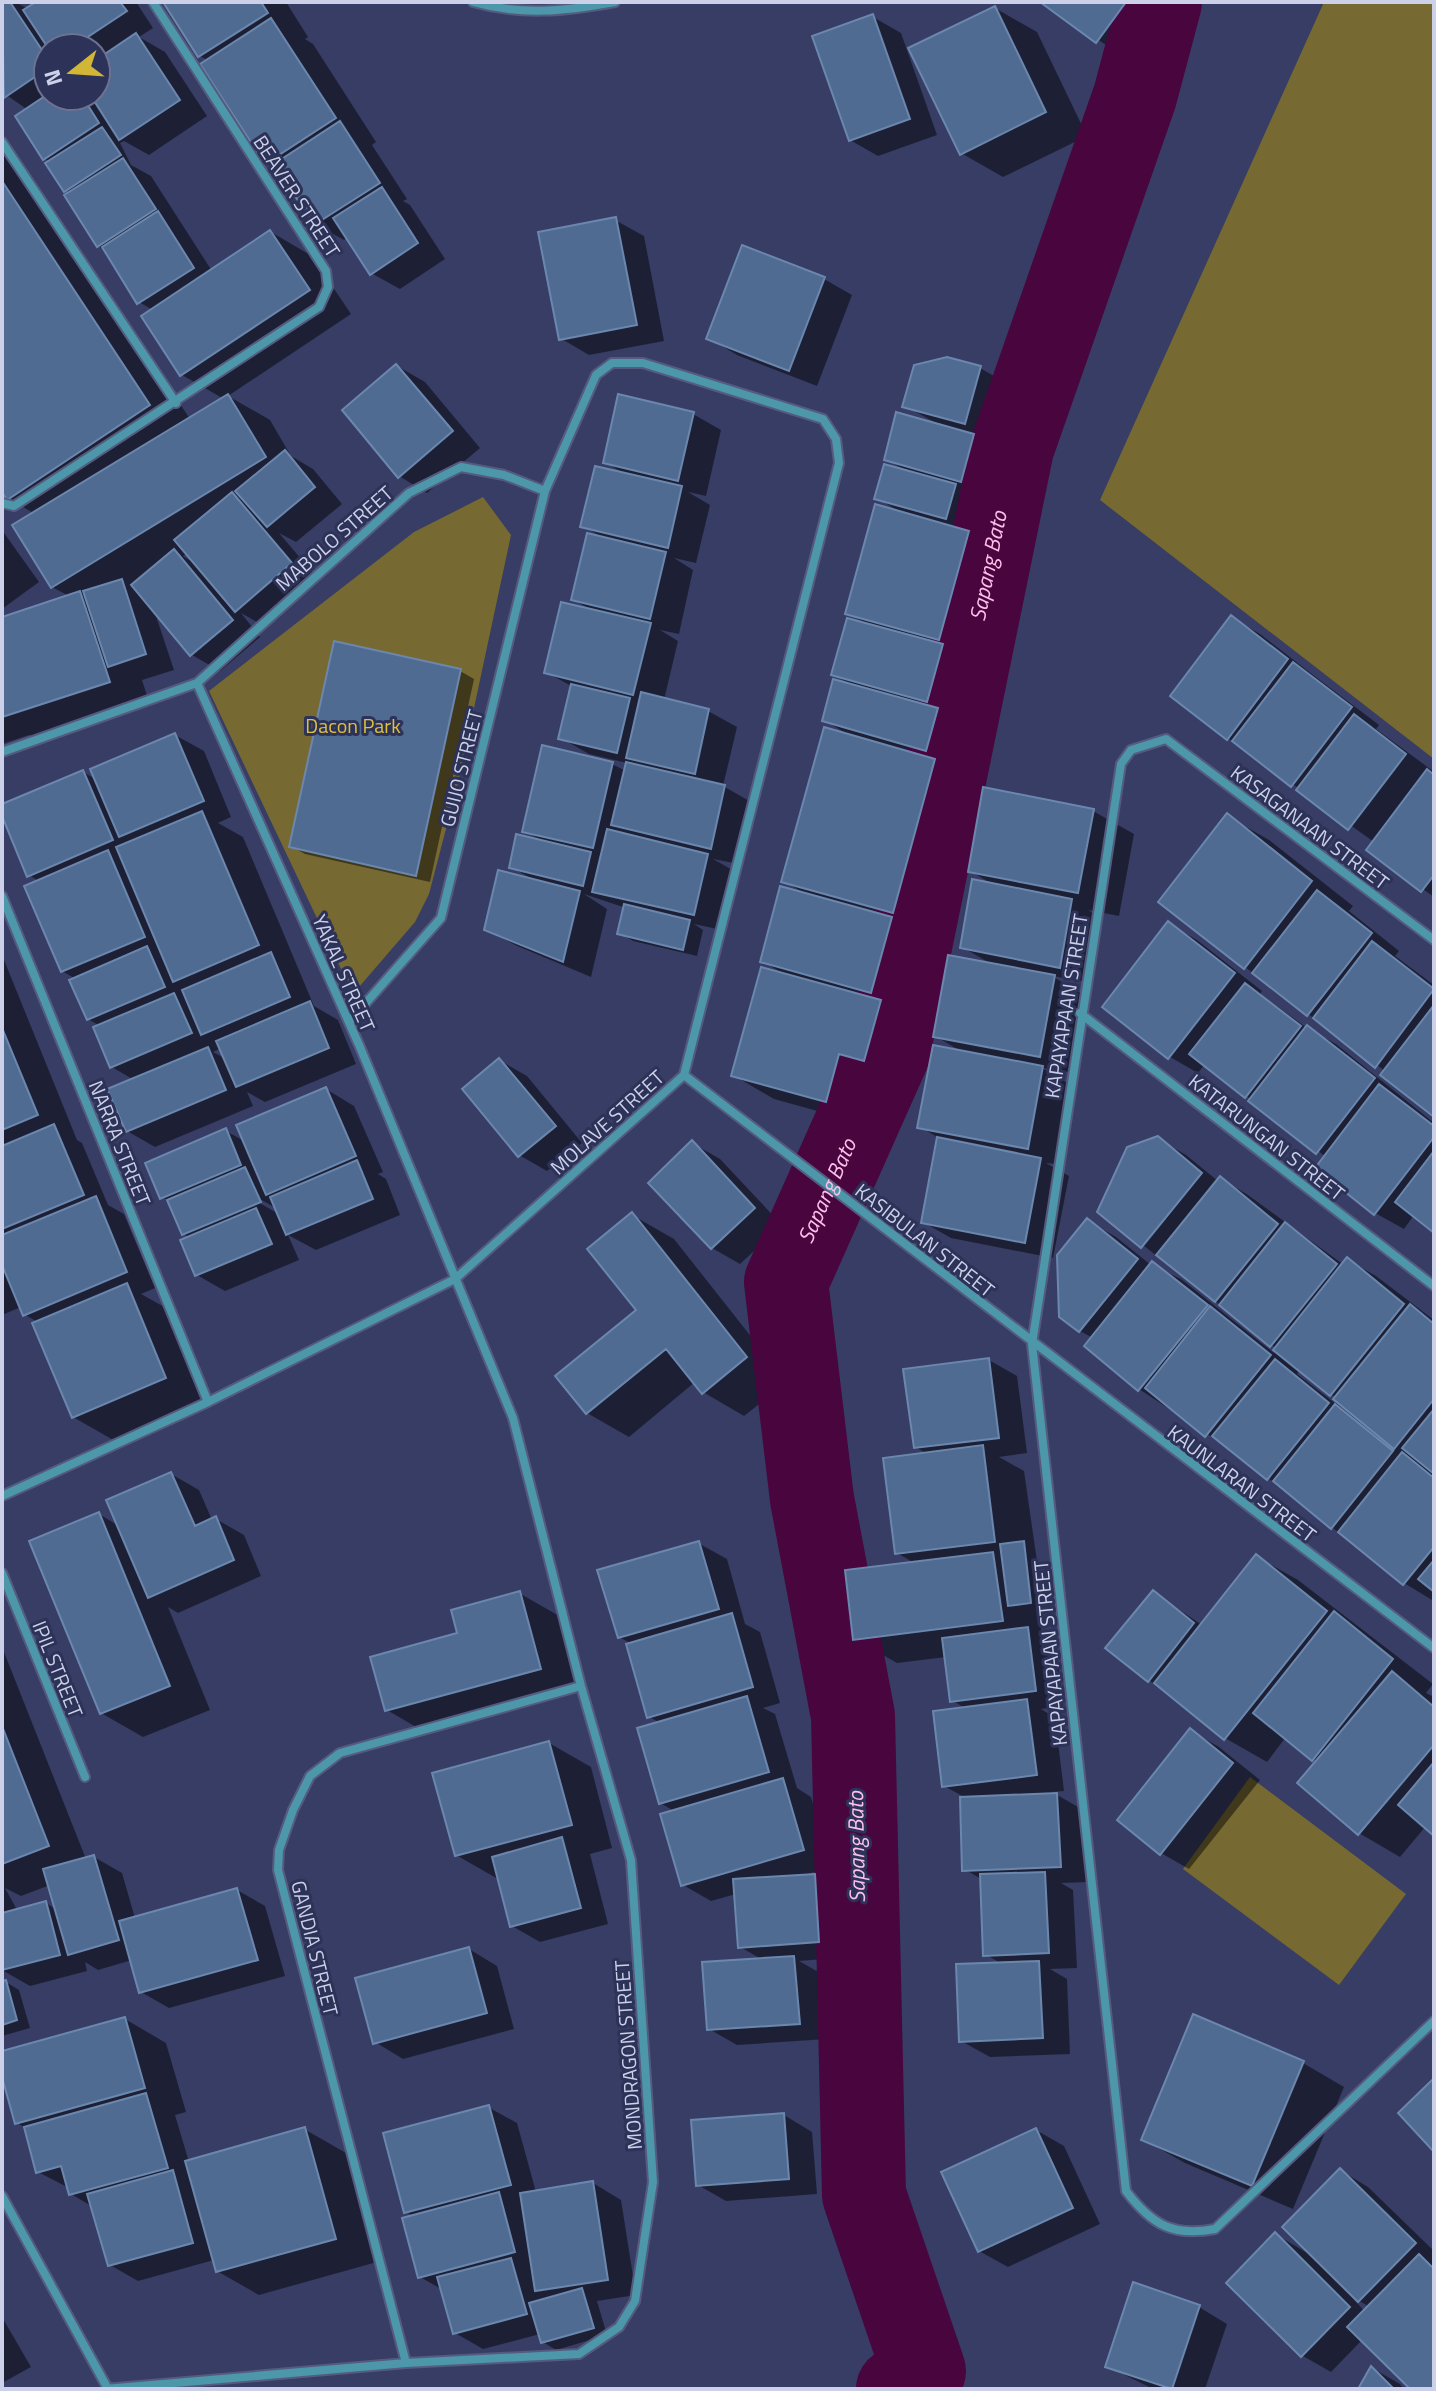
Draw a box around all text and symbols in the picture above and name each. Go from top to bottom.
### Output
north arrow [32,32,112,112]
text: N [34,66,71,90]
street label: BEAVER STREET [246,129,349,264]
street label: MABOLO STREET [268,478,400,598]
water label: Sapang Bato [960,507,1016,624]
street label: GUIJO STREET [431,706,491,830]
park label: Dacon Park [305,710,401,741]
street label: KASAGANAAN STREET [1224,757,1396,897]
street label: YAKAL STREET [304,909,384,1037]
street label: KAPAYAPAAN STREET [1036,911,1096,1101]
street label: MOLAVE STREET [543,1062,671,1182]
street label: KATARUNGAN STREET [1182,1066,1352,1208]
street label: NARRA STREET [81,1076,159,1211]
water label: Sapang Bato [788,1132,865,1249]
street label: KASIBULAN STREET [849,1175,1002,1305]
street label: KAUNLARAN STREET [1161,1417,1323,1550]
street label: KAPAYAPAAN STREET [1025,1558,1075,1747]
street label: IPIL STREET [25,1616,92,1723]
water label: Sapang Bato [838,1790,874,1903]
street label: GANDIA STREET [283,1877,347,2019]
street label: MONDRAGON STREET [606,1959,650,2151]

